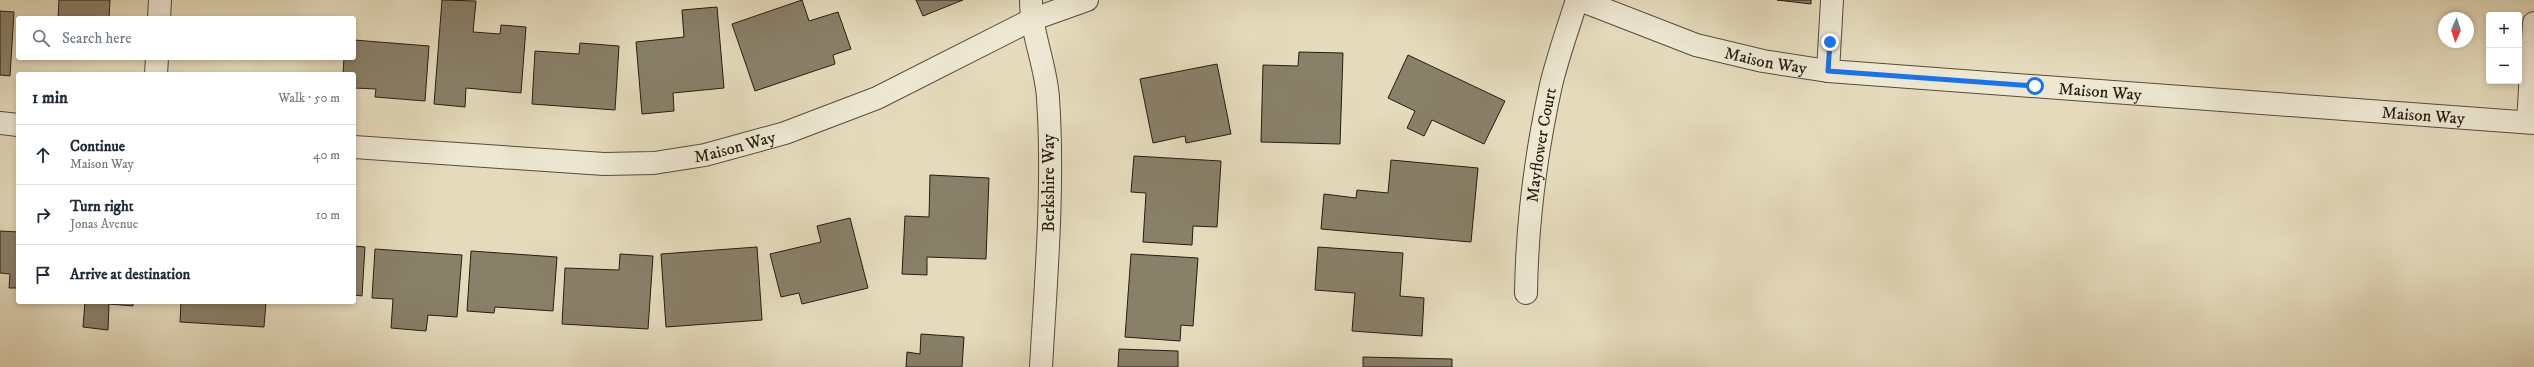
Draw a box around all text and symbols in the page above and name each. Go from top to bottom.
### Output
north arrow [2438,12,2474,48]
map controls [2486,12,2522,84]
button: + [2486,12,2522,48]
search box [16,16,356,60]
icon: search [30,27,52,49]
text: Search here [62,29,131,48]
route end [1821,33,1839,51]
street label: Maison Way [1722,42,1809,80]
button: − [2486,48,2522,84]
route start [2026,77,2044,95]
street label: Maison Way [2058,78,2143,106]
street label: Mayflower Court [1522,85,1562,204]
text: 1 min [32,87,68,109]
text: Walk · 50 m [278,90,340,106]
street label: Maison Way [2381,102,2467,130]
street label: Maison Way [693,126,779,169]
street label: Berkshire Way [1038,133,1060,232]
text: Continue [70,137,125,156]
icon: ahead [32,144,54,166]
text: 40 m [313,147,340,163]
text: Maison Way [70,156,134,172]
text: Turn right [70,197,133,216]
icon: right [32,204,54,226]
text: 10 m [316,207,340,223]
text: Jonas Avenue [70,216,138,232]
icon: arrive [32,264,54,286]
text: Arrive at destination [70,265,190,284]

